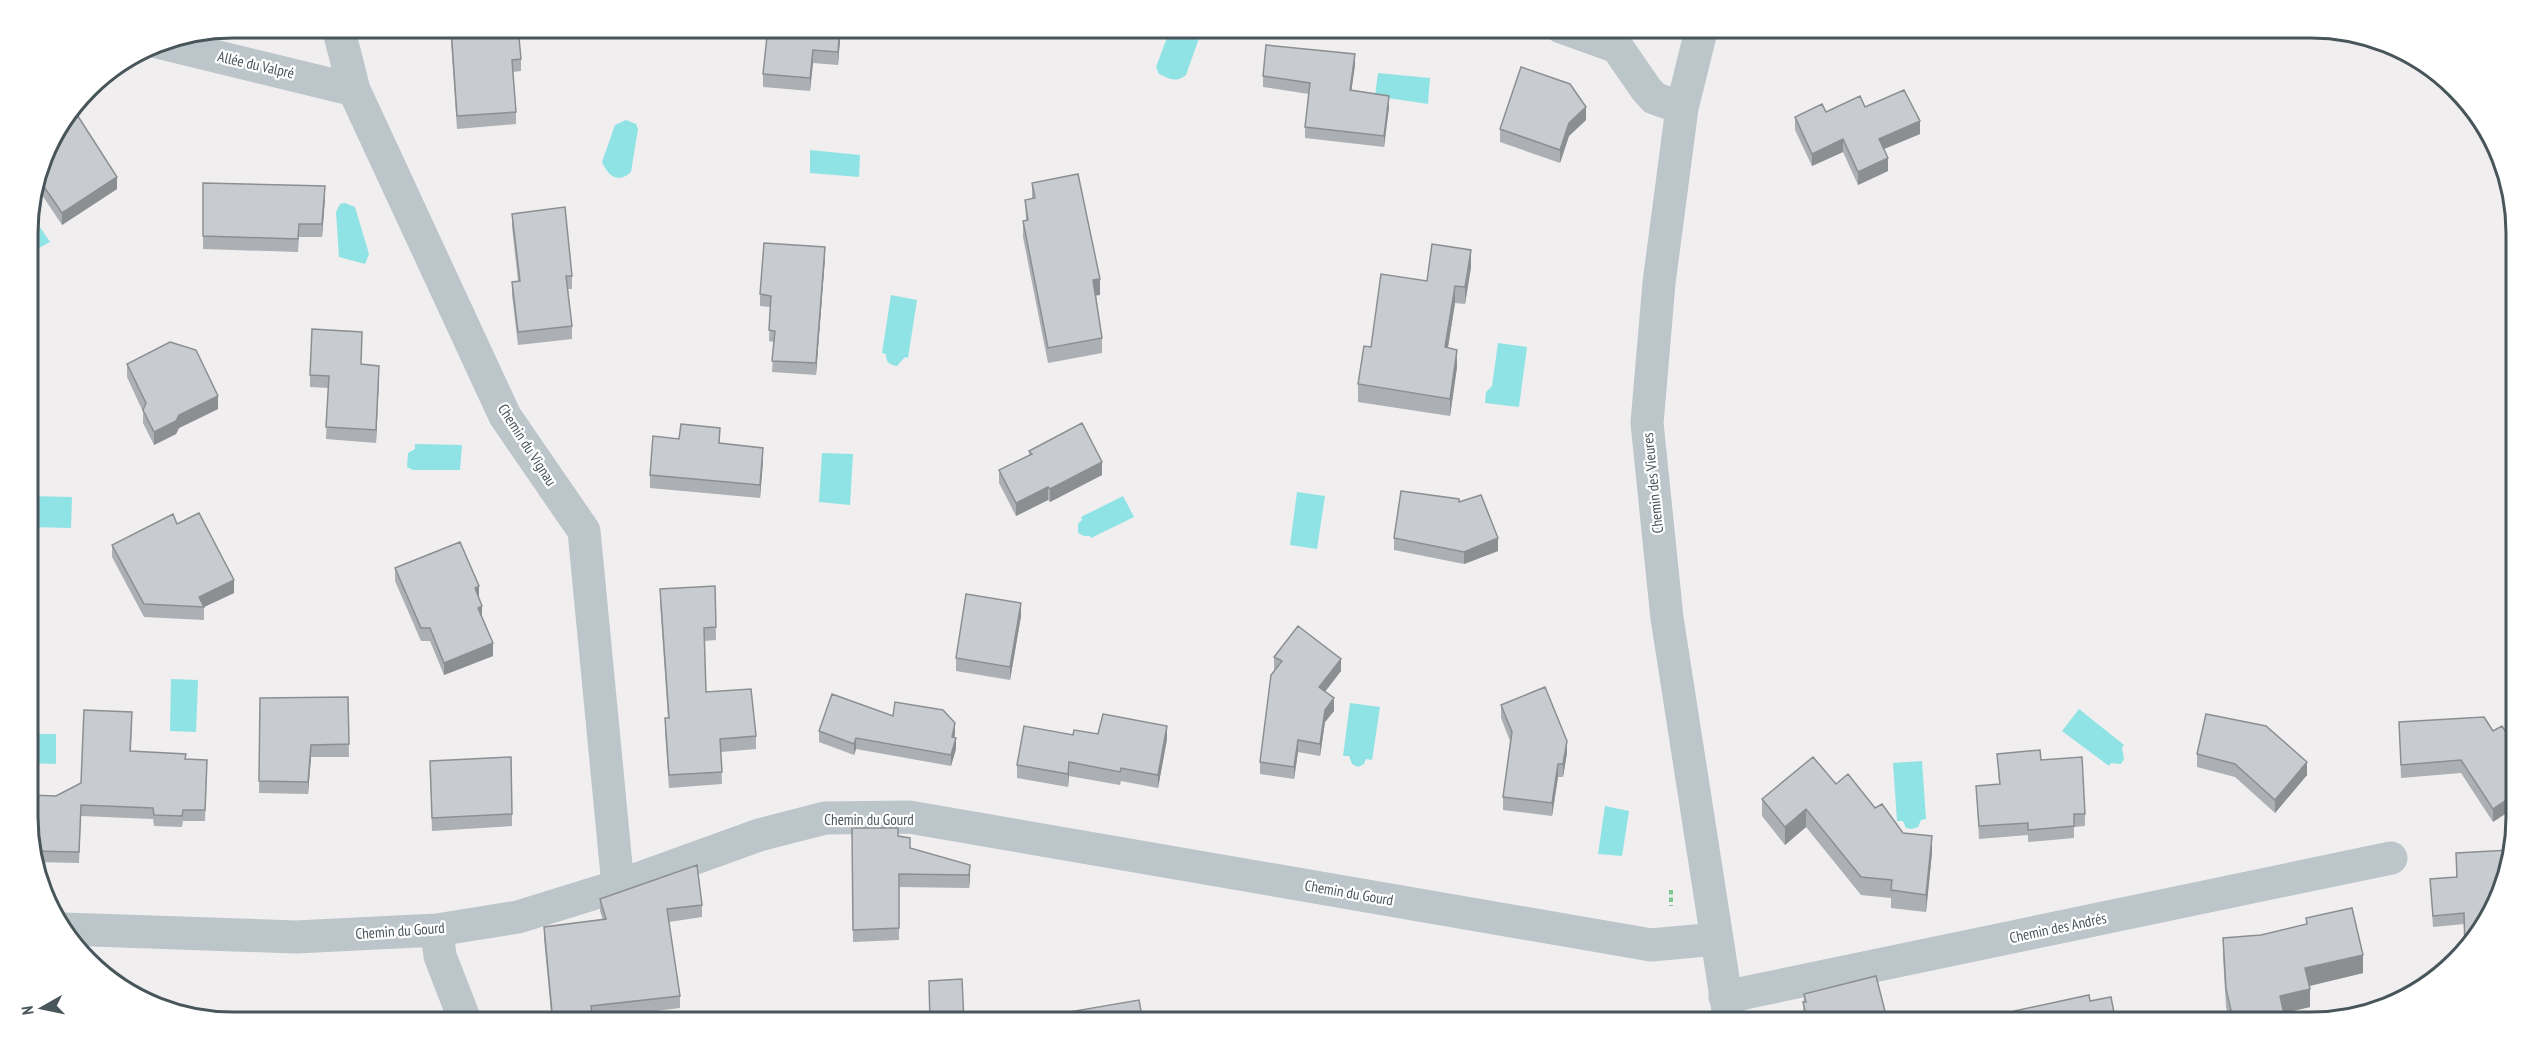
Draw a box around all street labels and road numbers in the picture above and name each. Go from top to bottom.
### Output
street label: Allée du Valpré [216,46,296,83]
street label: Chemin du Vignau [494,400,561,489]
street label: Chemin des Vieures [1638,432,1667,534]
street label: Chemin du Gourd [824,810,914,829]
street label: Chemin du Gourd [1303,875,1395,910]
street label: Chemin des Andrés [2008,908,2108,947]
street label: Chemin du Gourd [355,918,445,943]

